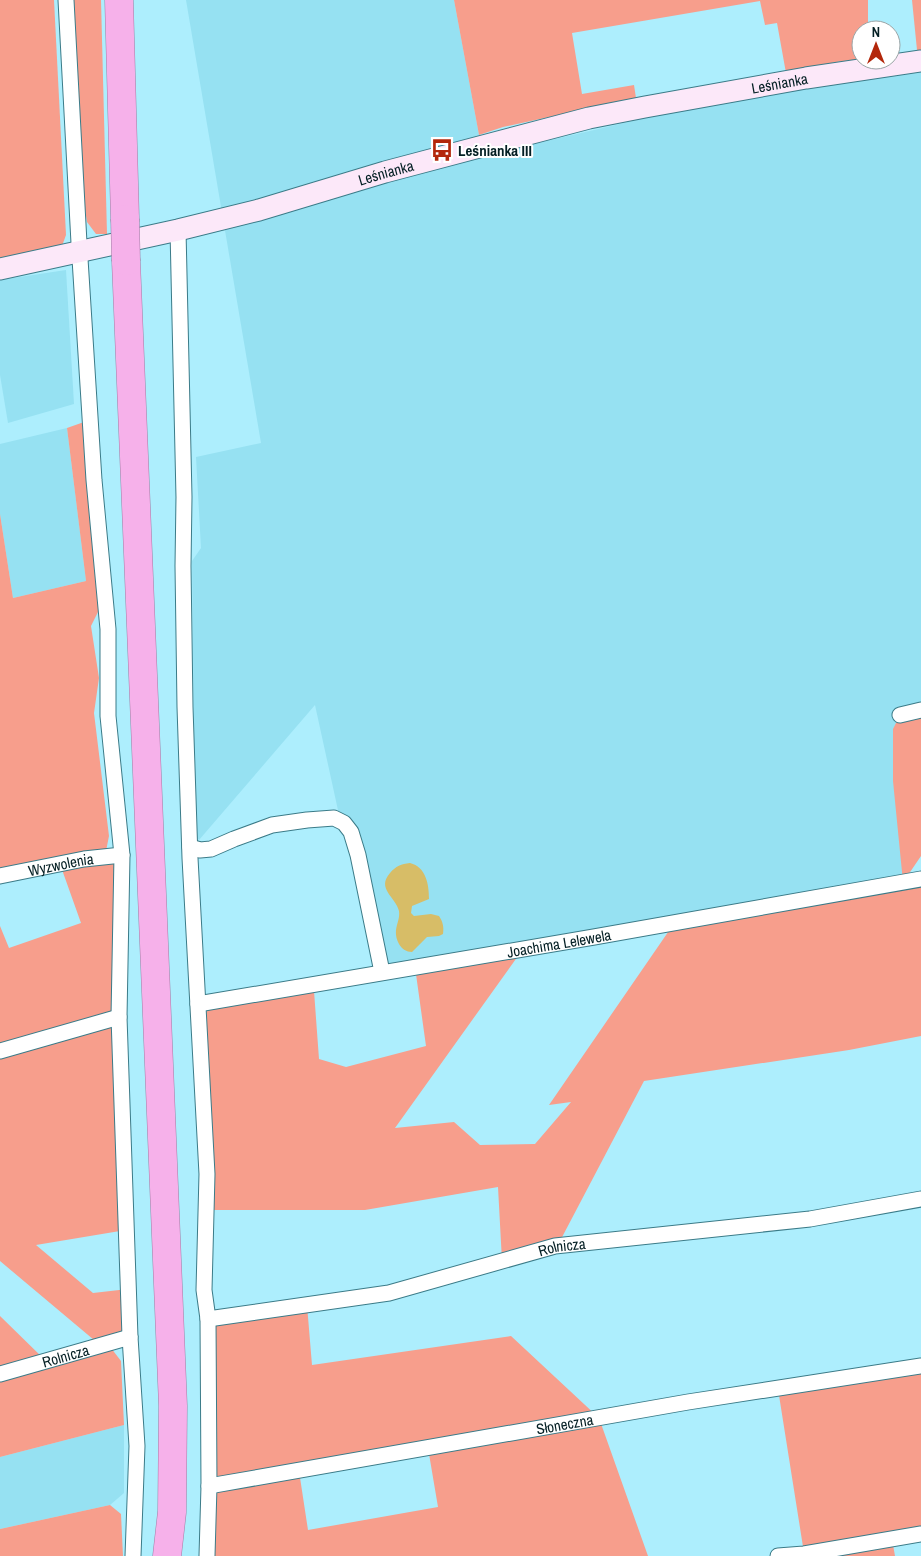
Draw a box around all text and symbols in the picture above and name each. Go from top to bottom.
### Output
north arrow [851,20,901,70]
text: N [872,23,880,41]
street label: Leśnianka [750,67,809,98]
bus stop icon: Leśnianka III [429,137,455,163]
place label: Leśnianka III [458,140,532,161]
street label: Leśnianka [355,154,416,190]
street label: Wyzwolenia [26,848,95,881]
street label: Joachima Lelewela [505,924,613,962]
street label: Rolnicza [535,1232,587,1261]
street label: Rolnicza [39,1339,91,1372]
street label: Słoneczna [534,1408,595,1439]

